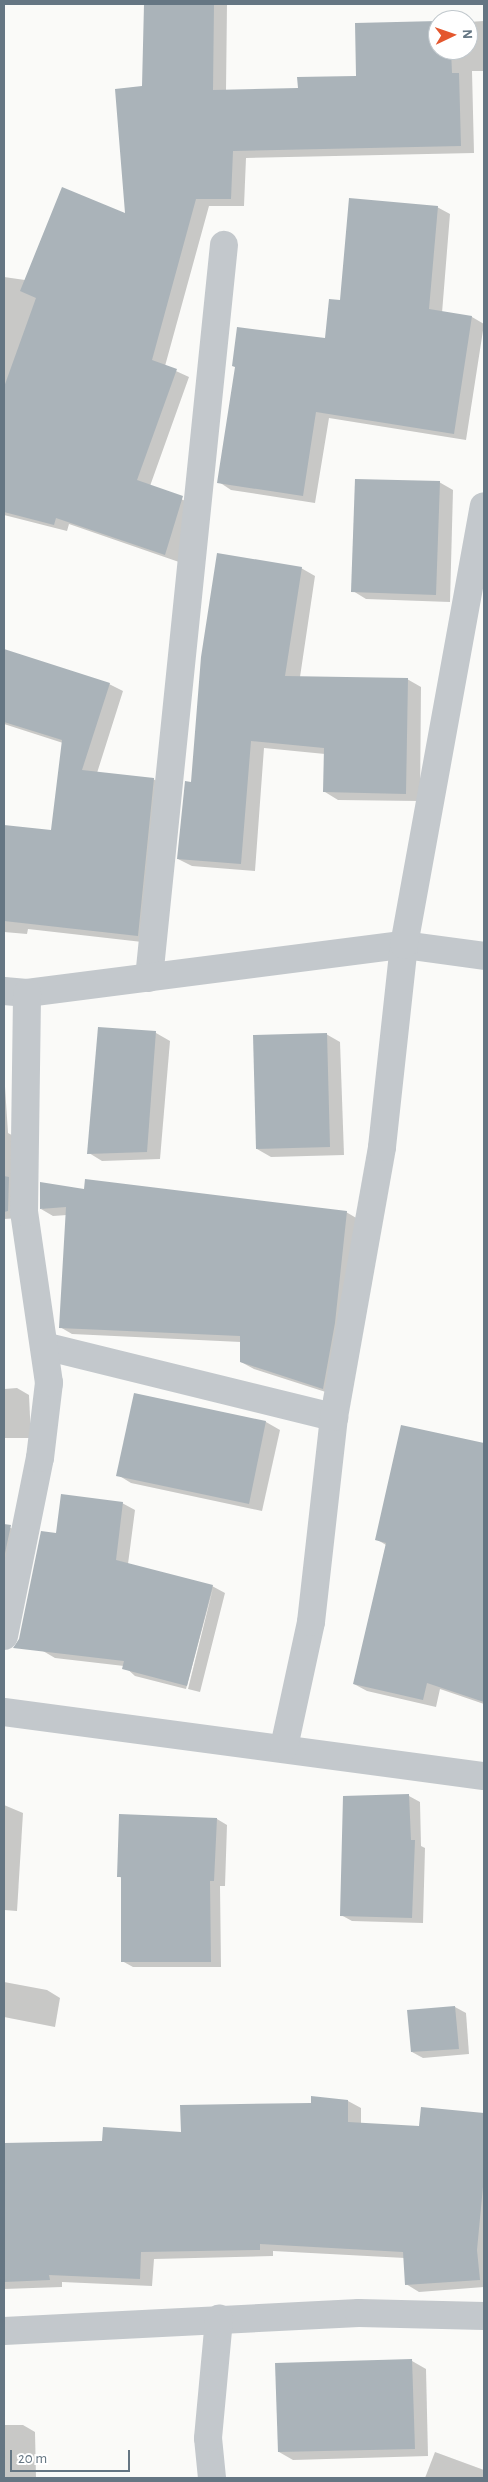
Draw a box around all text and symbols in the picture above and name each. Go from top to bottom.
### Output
north arrow [428,10,478,60]
text: N [460,29,474,39]
scale bar [12,2440,132,2472]
text: 20 m [18,2451,47,2466]

